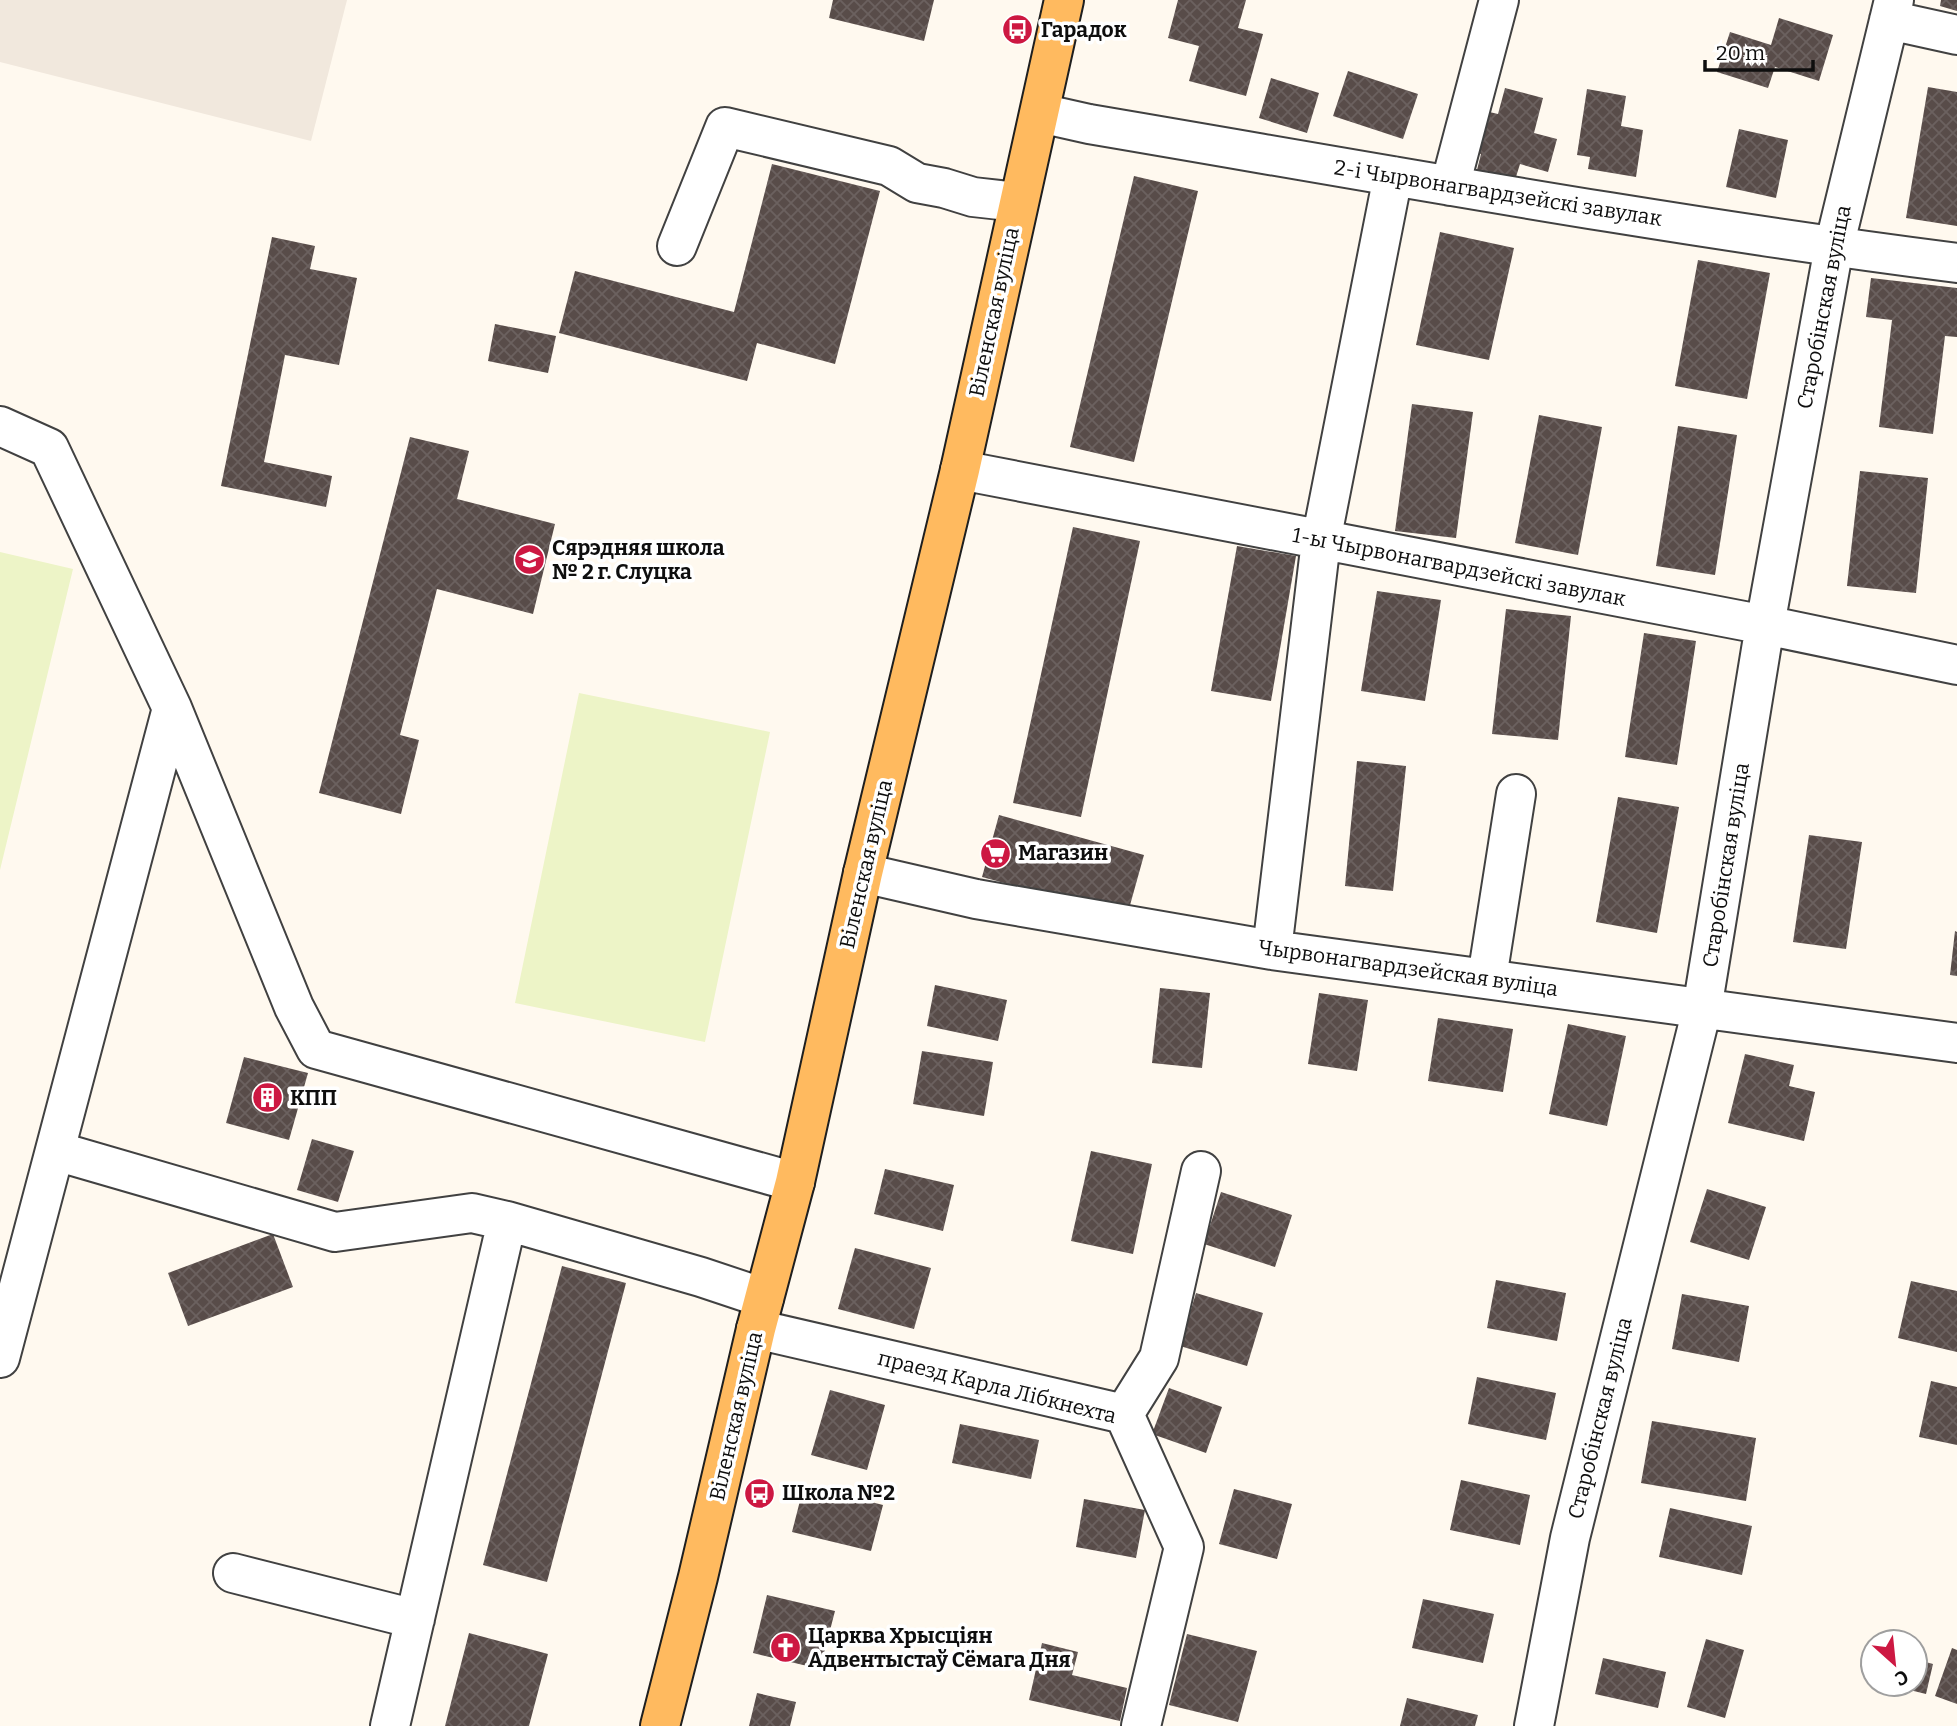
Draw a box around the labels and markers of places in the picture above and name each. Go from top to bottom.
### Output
bus stop icon: Гарадок [1001,13,1035,47]
place label: Гарадок [1041,17,1127,43]
place label: Сярэдняя школа № 2 г. Слуцка [552,535,725,585]
school or university icon: Сярэдняя школа № 2 г. Слуцка [512,543,546,577]
supermarket icon: Магазин [978,836,1012,870]
place label: Магазин [1018,840,1108,866]
building icon: КПП [250,1081,284,1115]
place label: КПП [290,1085,337,1111]
bus stop icon: Школа №2 [742,1476,776,1510]
place label: Школа №2 [782,1480,895,1506]
place label: Царква Хрысціян Адвентыстаў Сёмага Дня [808,1623,1071,1673]
church icon: Царква Хрысціян Адвентыстаў Сёмага Дня [768,1631,802,1665]

